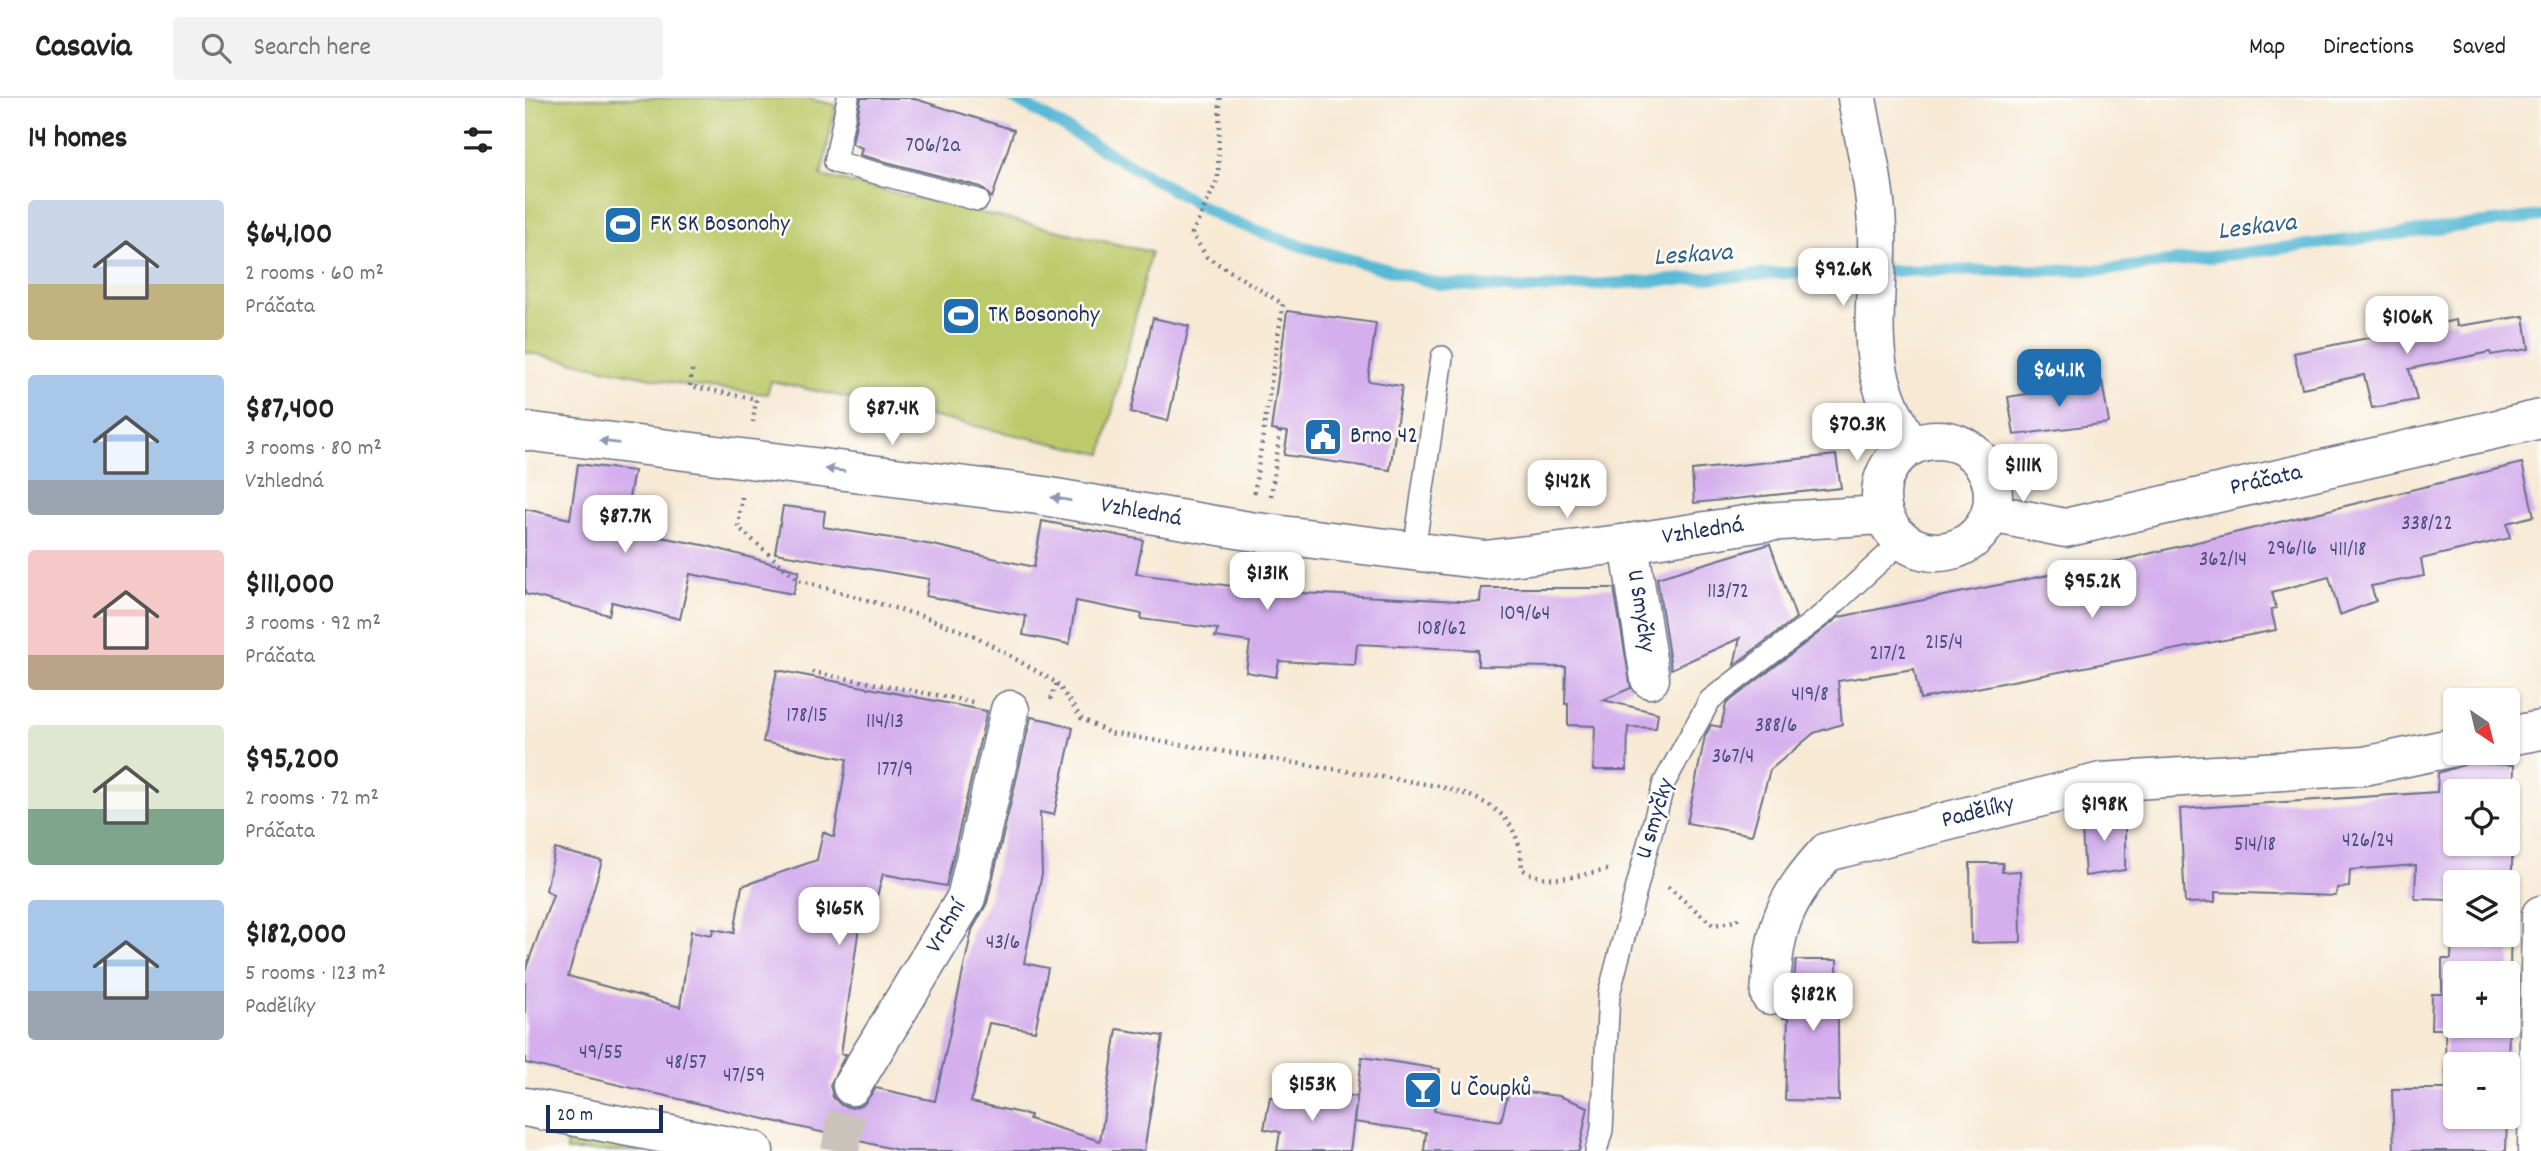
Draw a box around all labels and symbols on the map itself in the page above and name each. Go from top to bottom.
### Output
house number: 706/2a [906,132,962,162]
sports icon: FK SK Bosonohy [602,204,644,246]
water label: Leskava [2216,205,2300,251]
place label: FK SK Bosonohy [650,208,791,242]
water label: Leskava [1652,235,1735,277]
pin: $92.6K [1786,248,1900,308]
sports icon: TK Bosonohy [940,295,982,337]
pin: $106K [2358,296,2456,356]
place label: TK Bosonohy [988,299,1101,333]
pin: $64.1K [2002,350,2116,409]
pin: $87.4K [835,388,949,447]
pin: $70.3K [1800,404,1914,463]
public building icon: Brno 42 [1302,416,1344,458]
place label: Brno 42 [1350,420,1418,454]
one-way arrow [598,437,620,448]
pin: $111K [1974,444,2072,504]
street label: Práčata [2227,456,2306,506]
pin: $142K [1518,460,1616,520]
one-way arrow [824,465,846,476]
street label: Vzhledná [1098,489,1184,537]
one-way arrow [1050,493,1072,504]
pin: $87.7K [568,496,682,555]
street label: Vzhledná [1660,509,1746,555]
house number: 338/22 [2401,510,2453,540]
house number: 296/16 [2267,535,2317,565]
house number: 411/18 [2330,536,2366,566]
house number: 362/14 [2199,546,2247,576]
pin: $131K [1218,552,1316,612]
pin: $95.2K [2035,560,2149,620]
street label: U Smyčky [1617,567,1663,656]
house number: 113/72 [1707,578,1749,608]
house number: 109/64 [1500,600,1550,630]
house number: 108/62 [1417,615,1467,645]
house number: 215/4 [1925,629,1963,659]
house number: 217/2 [1870,640,1906,670]
house number: 419/8 [1791,681,1829,711]
north arrow [2443,688,2520,765]
house number: 178/15 [786,702,828,732]
house number: 114/13 [866,708,904,738]
house number: 388/6 [1755,712,1797,742]
house number: 367/4 [1712,743,1754,773]
house number: 177/9 [877,756,913,786]
street label: U smyčky [1628,773,1685,863]
pin: $198K [2055,784,2153,843]
street label: Padělíky [1938,787,2019,838]
house number: 426/24 [2342,827,2394,857]
house number: 514/18 [2234,831,2276,861]
pin: $165K [790,888,888,947]
street label: Vrchní [918,893,977,960]
house number: 43/6 [986,929,1020,959]
pin: $182K [1764,974,1862,1033]
house number: 49/55 [579,1039,623,1069]
house number: 48/57 [666,1049,706,1079]
house number: 47/59 [723,1062,765,1092]
pin: $153K [1263,1063,1361,1123]
bar icon: U Čoupků [1402,1069,1444,1111]
place label: U Čoupků [1450,1073,1531,1107]
scale bar [546,1102,663,1134]

